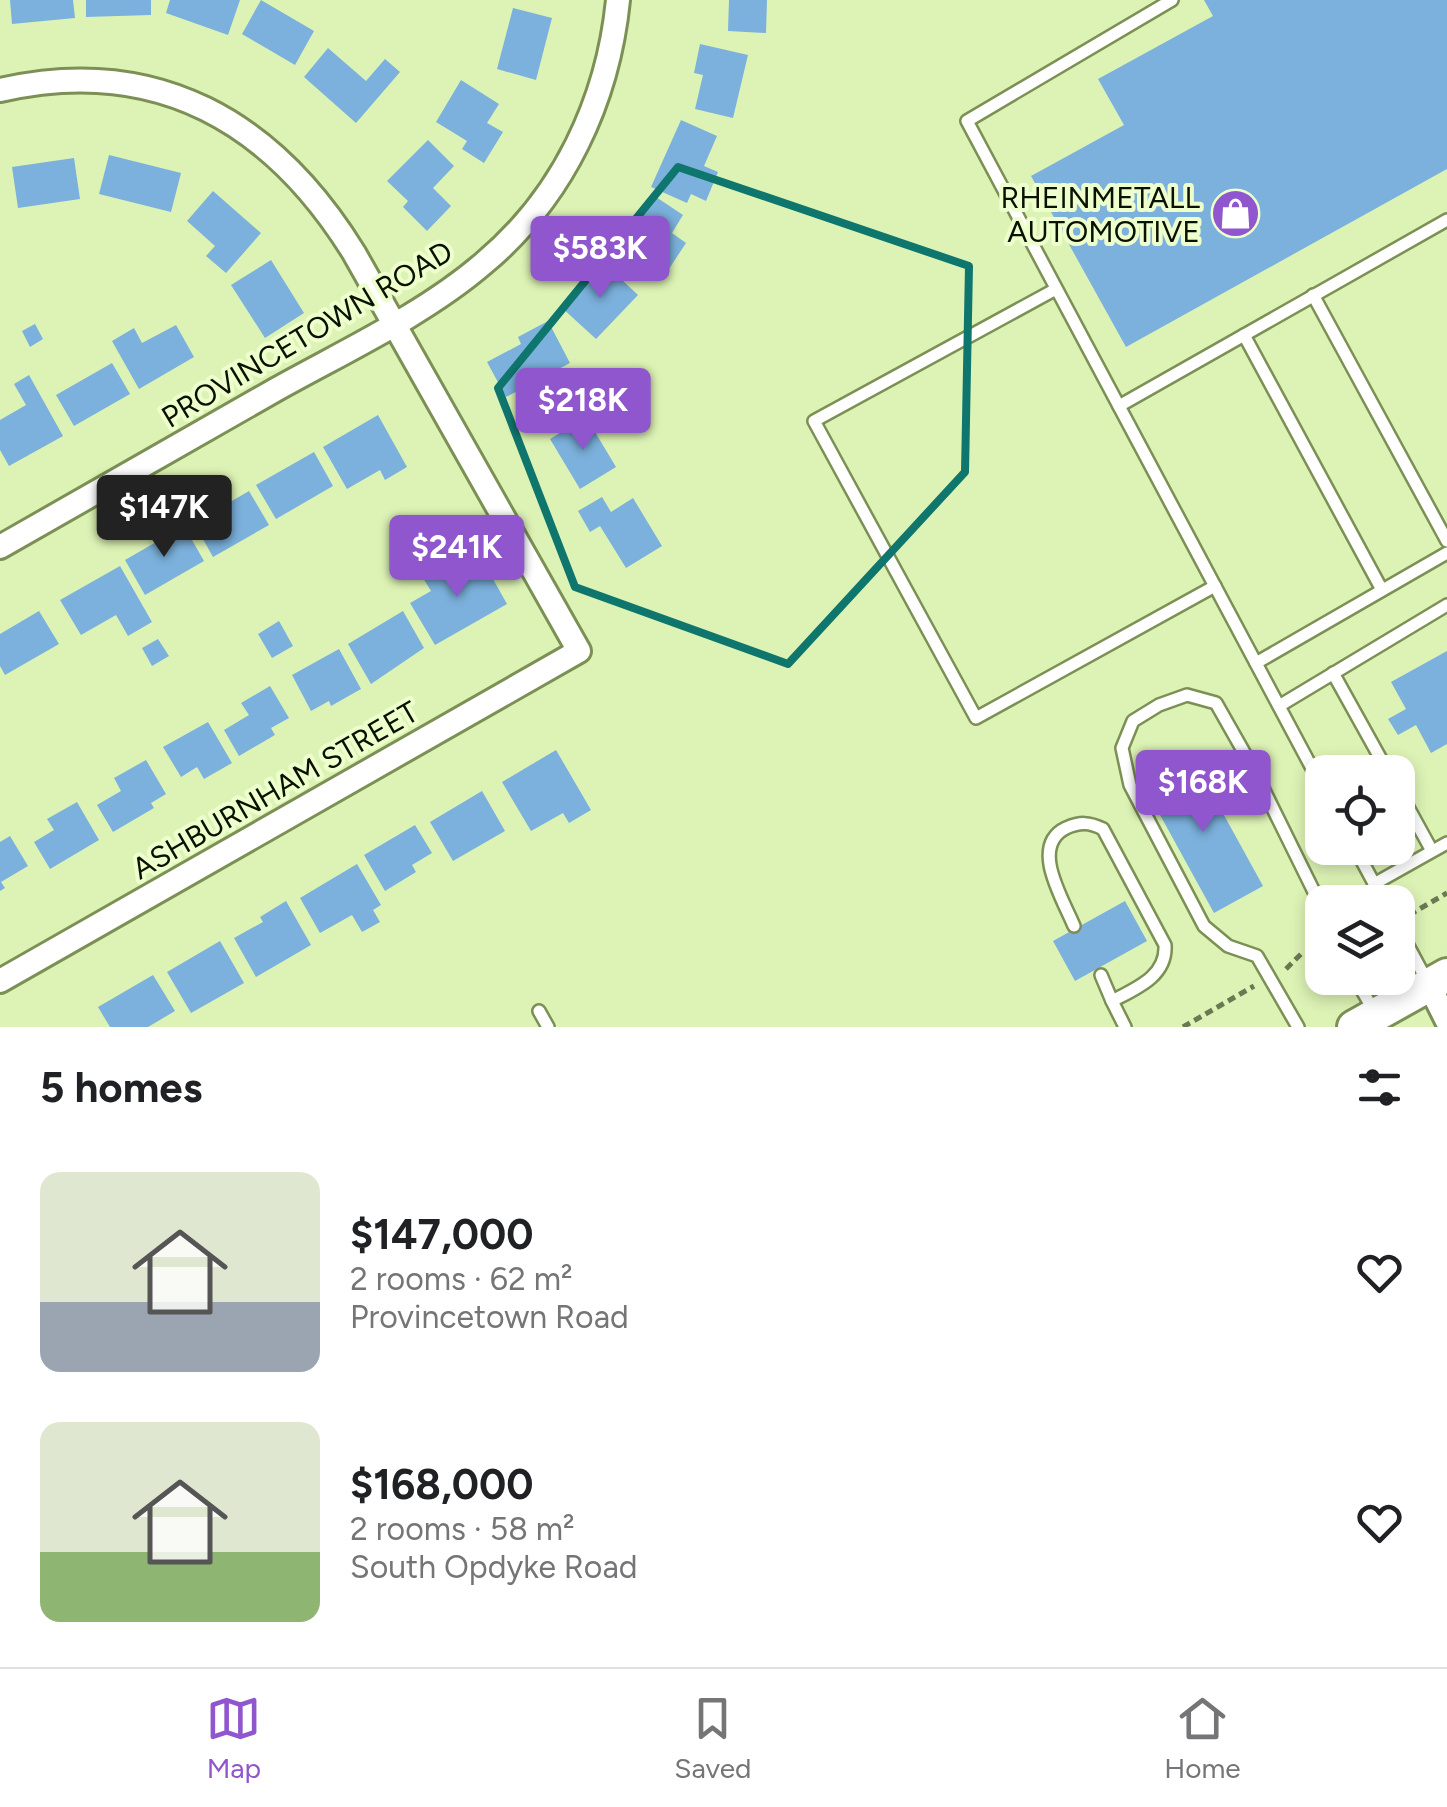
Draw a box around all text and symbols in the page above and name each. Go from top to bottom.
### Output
place label: RHEINMETALL AUTOMOTIVE [1000,179,1200,250]
shop icon: RHEINMETALL AUTOMOTIVE [1209,188,1261,240]
pin: $583K [530,216,670,301]
text: $583K [552,229,648,267]
street label: PROVINCETOWN ROAD [155,232,459,436]
pin: $218K [513,368,653,453]
text: $218K [538,381,628,419]
pin: $147K [94,475,234,560]
text: $147K [119,488,209,526]
pin: $241K [387,515,527,600]
text: $241K [411,528,503,566]
street label: ASHBURNHAM STREET [125,693,425,887]
pin: $168K [1133,750,1273,835]
map controls [1305,755,1415,995]
button: locate [1305,755,1415,865]
text: $168K [1158,763,1248,801]
button: layers [1305,885,1415,995]
icon: filters [1352,1060,1407,1115]
text: 5 homes [40,1062,202,1113]
text: $147,000 [350,1209,533,1260]
icon: home [120,1212,240,1332]
icon: heart [1352,1245,1407,1300]
text: 2 rooms · 62 m² [350,1260,573,1298]
text: Provincetown Road [350,1298,629,1336]
text: $168,000 [350,1459,534,1510]
icon: home [120,1462,240,1582]
icon: heart [1352,1495,1407,1550]
text: 2 rooms · 58 m² [350,1510,575,1548]
text: South Opdyke Road [350,1548,637,1586]
tab: Map [206,1691,261,1785]
tab: Saved [674,1691,751,1785]
tab: Home [1164,1691,1241,1785]

